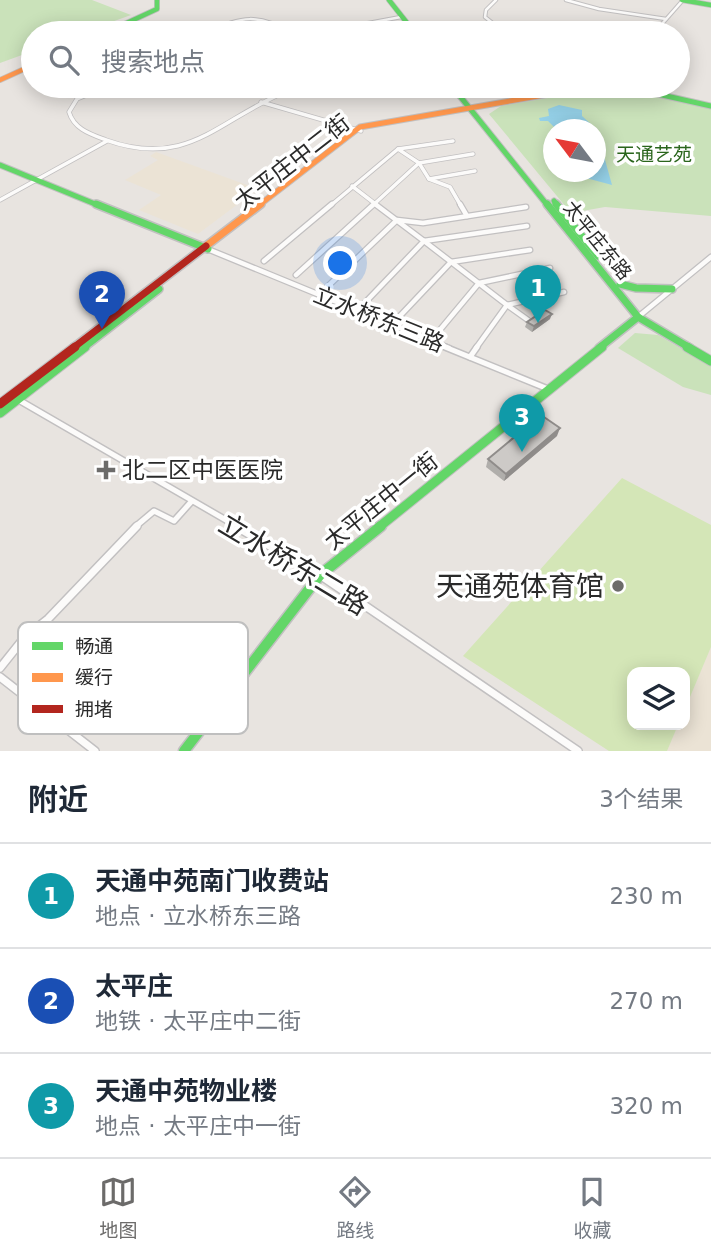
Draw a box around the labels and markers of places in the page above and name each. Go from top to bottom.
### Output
pin: 1 [515,265,561,323]
pin: 2 [79,271,125,329]
pin: 3 [499,394,545,452]
place label: 北二区中医医院 [122,457,283,483]
marker: 北二区中医医院 [96,460,116,480]
place label: 天通苑体育馆 [436,570,604,603]
marker: 天通苑体育馆 [610,578,626,594]

